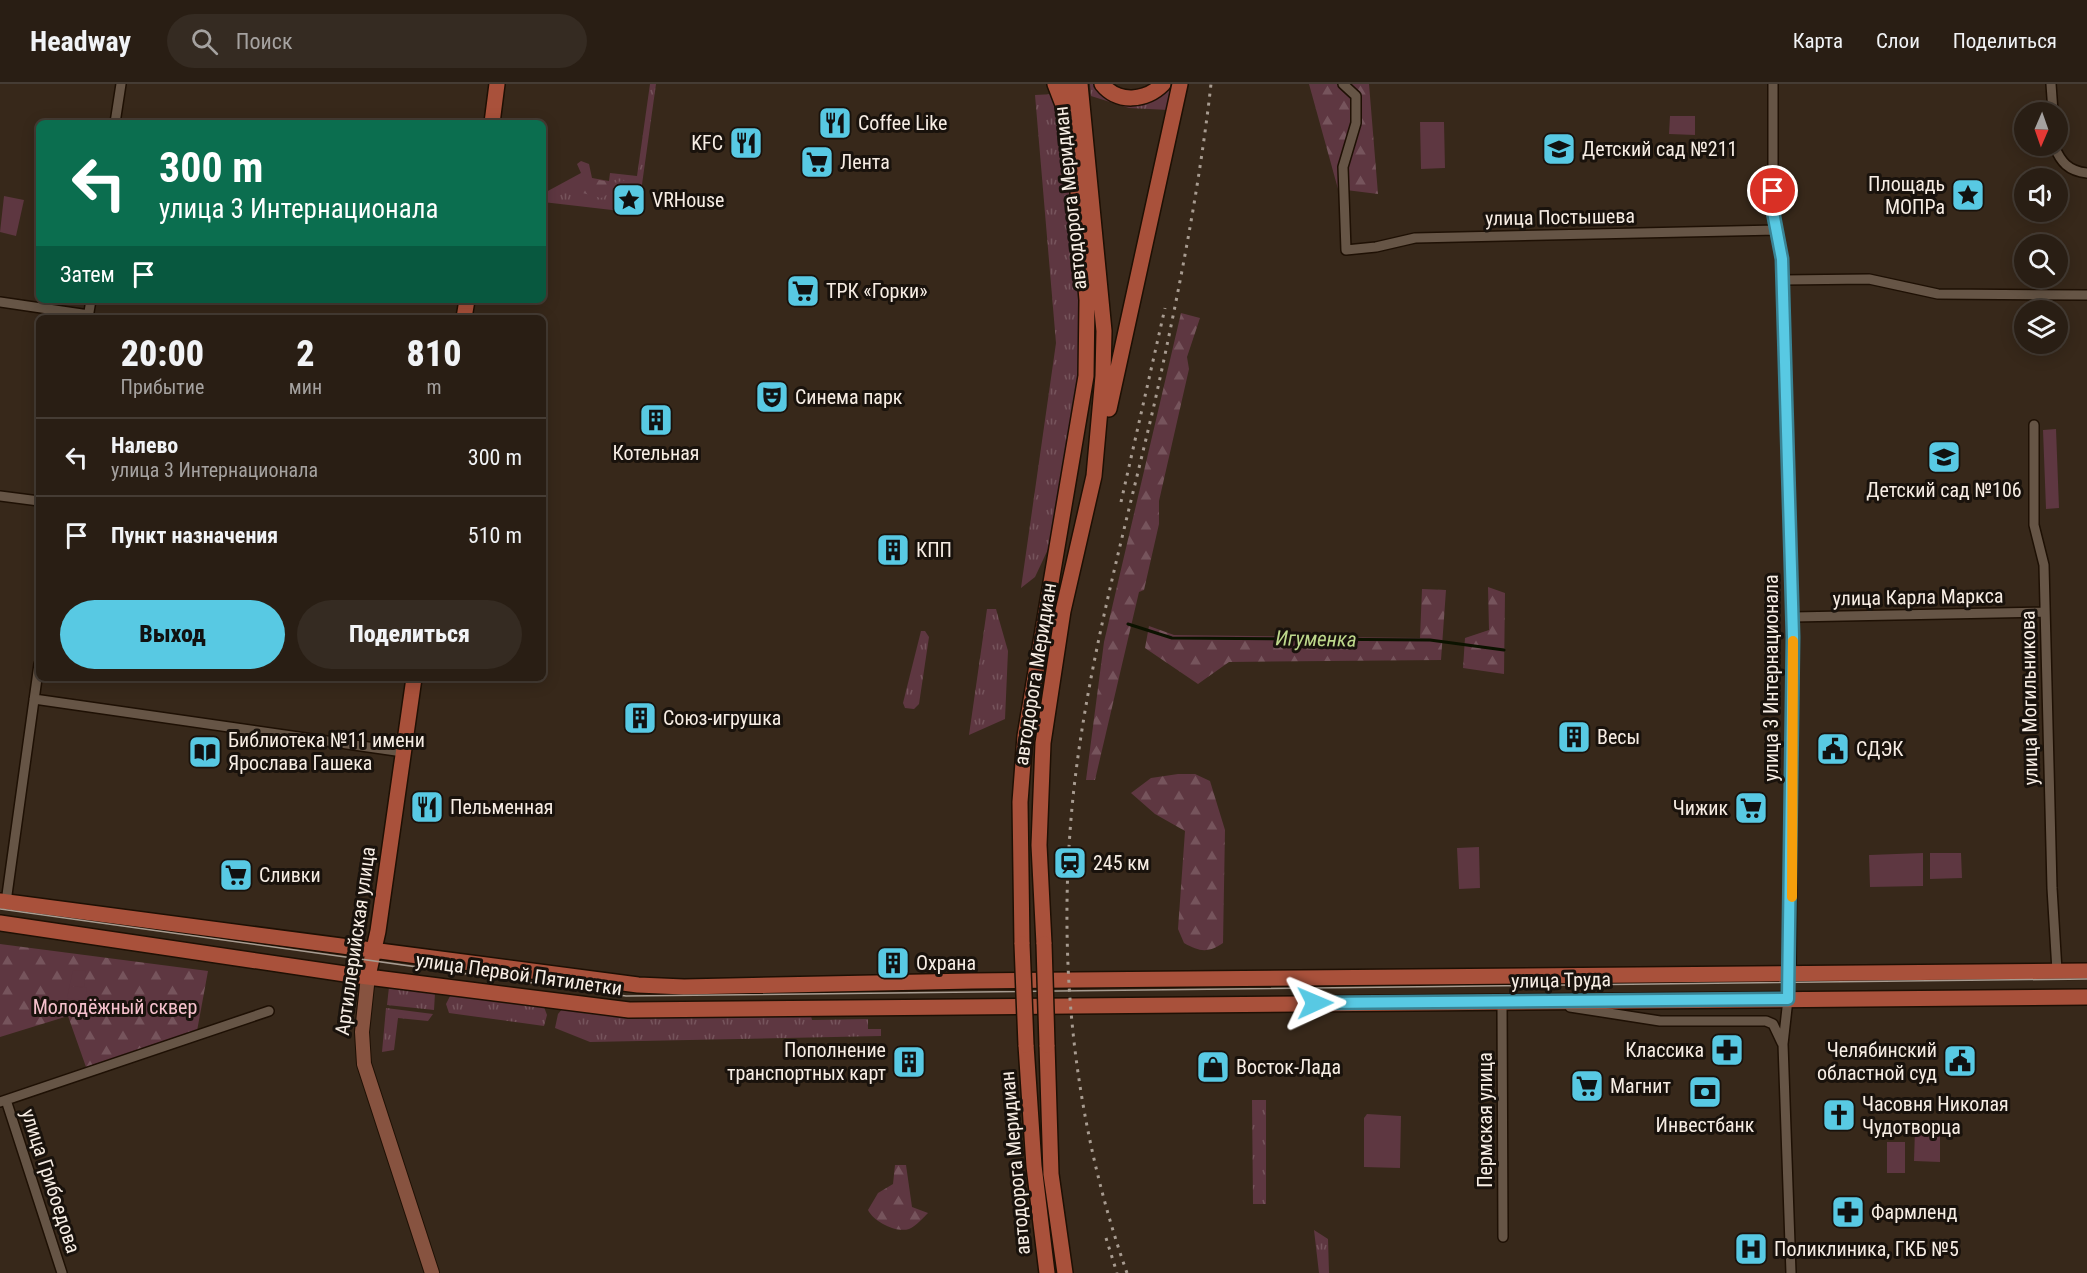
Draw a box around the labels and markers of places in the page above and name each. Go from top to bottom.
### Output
restaurant icon: Coffee Like [817,105,853,141]
place label: Coffee Like [858,111,947,135]
restaurant icon: KFC [728,125,764,161]
place label: KFC [691,131,723,155]
school or university icon: Детский сад №211 [1541,131,1577,167]
place label: Детский сад №211 [1582,137,1737,161]
supermarket icon: Лента [799,144,835,180]
place label: Лента [840,150,890,174]
pin [1747,165,1798,216]
place label: Площадь МОПРа [1868,172,1945,219]
place icon: Площадь МОПРа [1950,177,1986,213]
place icon: VRHouse [611,182,647,218]
place label: VRHouse [652,188,724,212]
supermarket icon: ТРК «Горки» [785,273,821,309]
place label: ТРК «Горки» [826,279,928,303]
theatre icon: Синема парк [754,379,790,415]
place label: Синема парк [795,385,903,409]
building icon: Котельная [638,402,674,438]
school or university icon: Детский сад №106 [1926,439,1962,475]
place label: Котельная [612,441,700,465]
place label: Детский сад №106 [1866,478,2022,502]
building icon: КПП [875,532,911,568]
place label: КПП [916,538,952,562]
building icon: Союз-игрушка [622,700,658,736]
place label: Союз-игрушка [663,706,781,730]
building icon: Весы [1556,719,1592,755]
place label: Весы [1597,725,1640,749]
place label: Библиотека №11 имени Ярослава Гашека [228,728,425,775]
public building icon: СДЭК [1815,731,1851,767]
library icon: Библиотека №11 имени Ярослава Гашека [187,734,223,770]
place label: СДЭК [1856,737,1904,761]
restaurant icon: Пельменная [409,789,445,825]
supermarket icon: Чижик [1733,790,1769,826]
place label: Пельменная [450,795,553,819]
place label: Чижик [1673,796,1728,820]
station icon: 245 км [1052,845,1088,881]
place label: 245 км [1093,851,1150,875]
supermarket icon: Сливки [218,857,254,893]
place label: Сливки [259,863,321,887]
building icon: Охрана [875,945,911,981]
place label: Охрана [916,951,976,975]
pharmacy icon: Классика [1709,1032,1745,1068]
place label: Пополнение транспортных карт [727,1038,886,1085]
place label: Классика [1625,1038,1704,1062]
place label: Челябинский областной суд [1817,1038,1937,1085]
public building icon: Челябинский областной суд [1942,1043,1978,1079]
building icon: Пополнение транспортных карт [891,1044,927,1080]
shop icon: Восток-Лада [1195,1049,1231,1085]
place label: Восток-Лада [1236,1055,1341,1079]
supermarket icon: Магнит [1569,1068,1605,1104]
place label: Магнит [1610,1074,1671,1098]
bank icon: Инвестбанк [1687,1074,1723,1110]
place label: Часовня Николая Чудотворца [1862,1092,2009,1139]
church icon: Часовня Николая Чудотворца [1821,1097,1857,1133]
place label: Инвестбанк [1656,1113,1755,1137]
pharmacy icon: Фармленд [1830,1194,1866,1230]
place label: Фармленд [1871,1200,1958,1224]
hospital icon: Поликлиника, ГКБ №5 [1733,1231,1769,1267]
place label: Поликлиника, ГКБ №5 [1774,1237,1959,1261]

